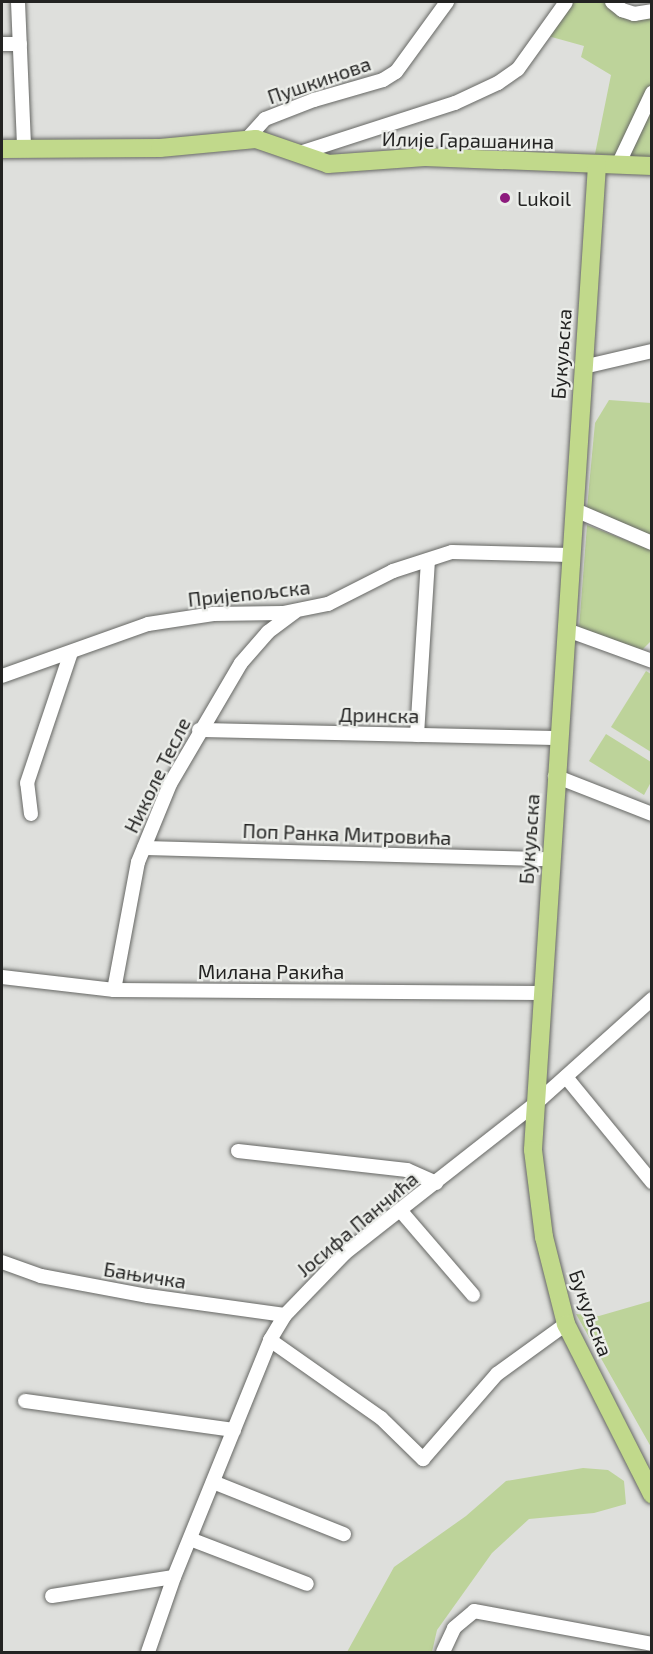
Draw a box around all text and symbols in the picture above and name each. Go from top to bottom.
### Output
street label: Пушкинова [264,51,374,109]
street label: Илије Гарашанина [382,126,554,154]
place label: Lukoil [517,186,571,210]
marker: Lukoil [498,191,512,205]
street label: Букуљска [546,308,576,400]
street label: Пријепољска [187,575,311,611]
street label: Дринска [339,702,419,728]
street label: Николе Тесле [119,713,195,837]
street label: Букуљска [514,793,544,885]
street label: Поп Ранка Митровића [242,818,452,850]
street label: Милана Ракића [198,959,344,983]
street label: Јосифа Панчића [292,1166,422,1282]
street label: Бањичка [102,1257,188,1293]
street label: Букуљска [564,1266,618,1360]

